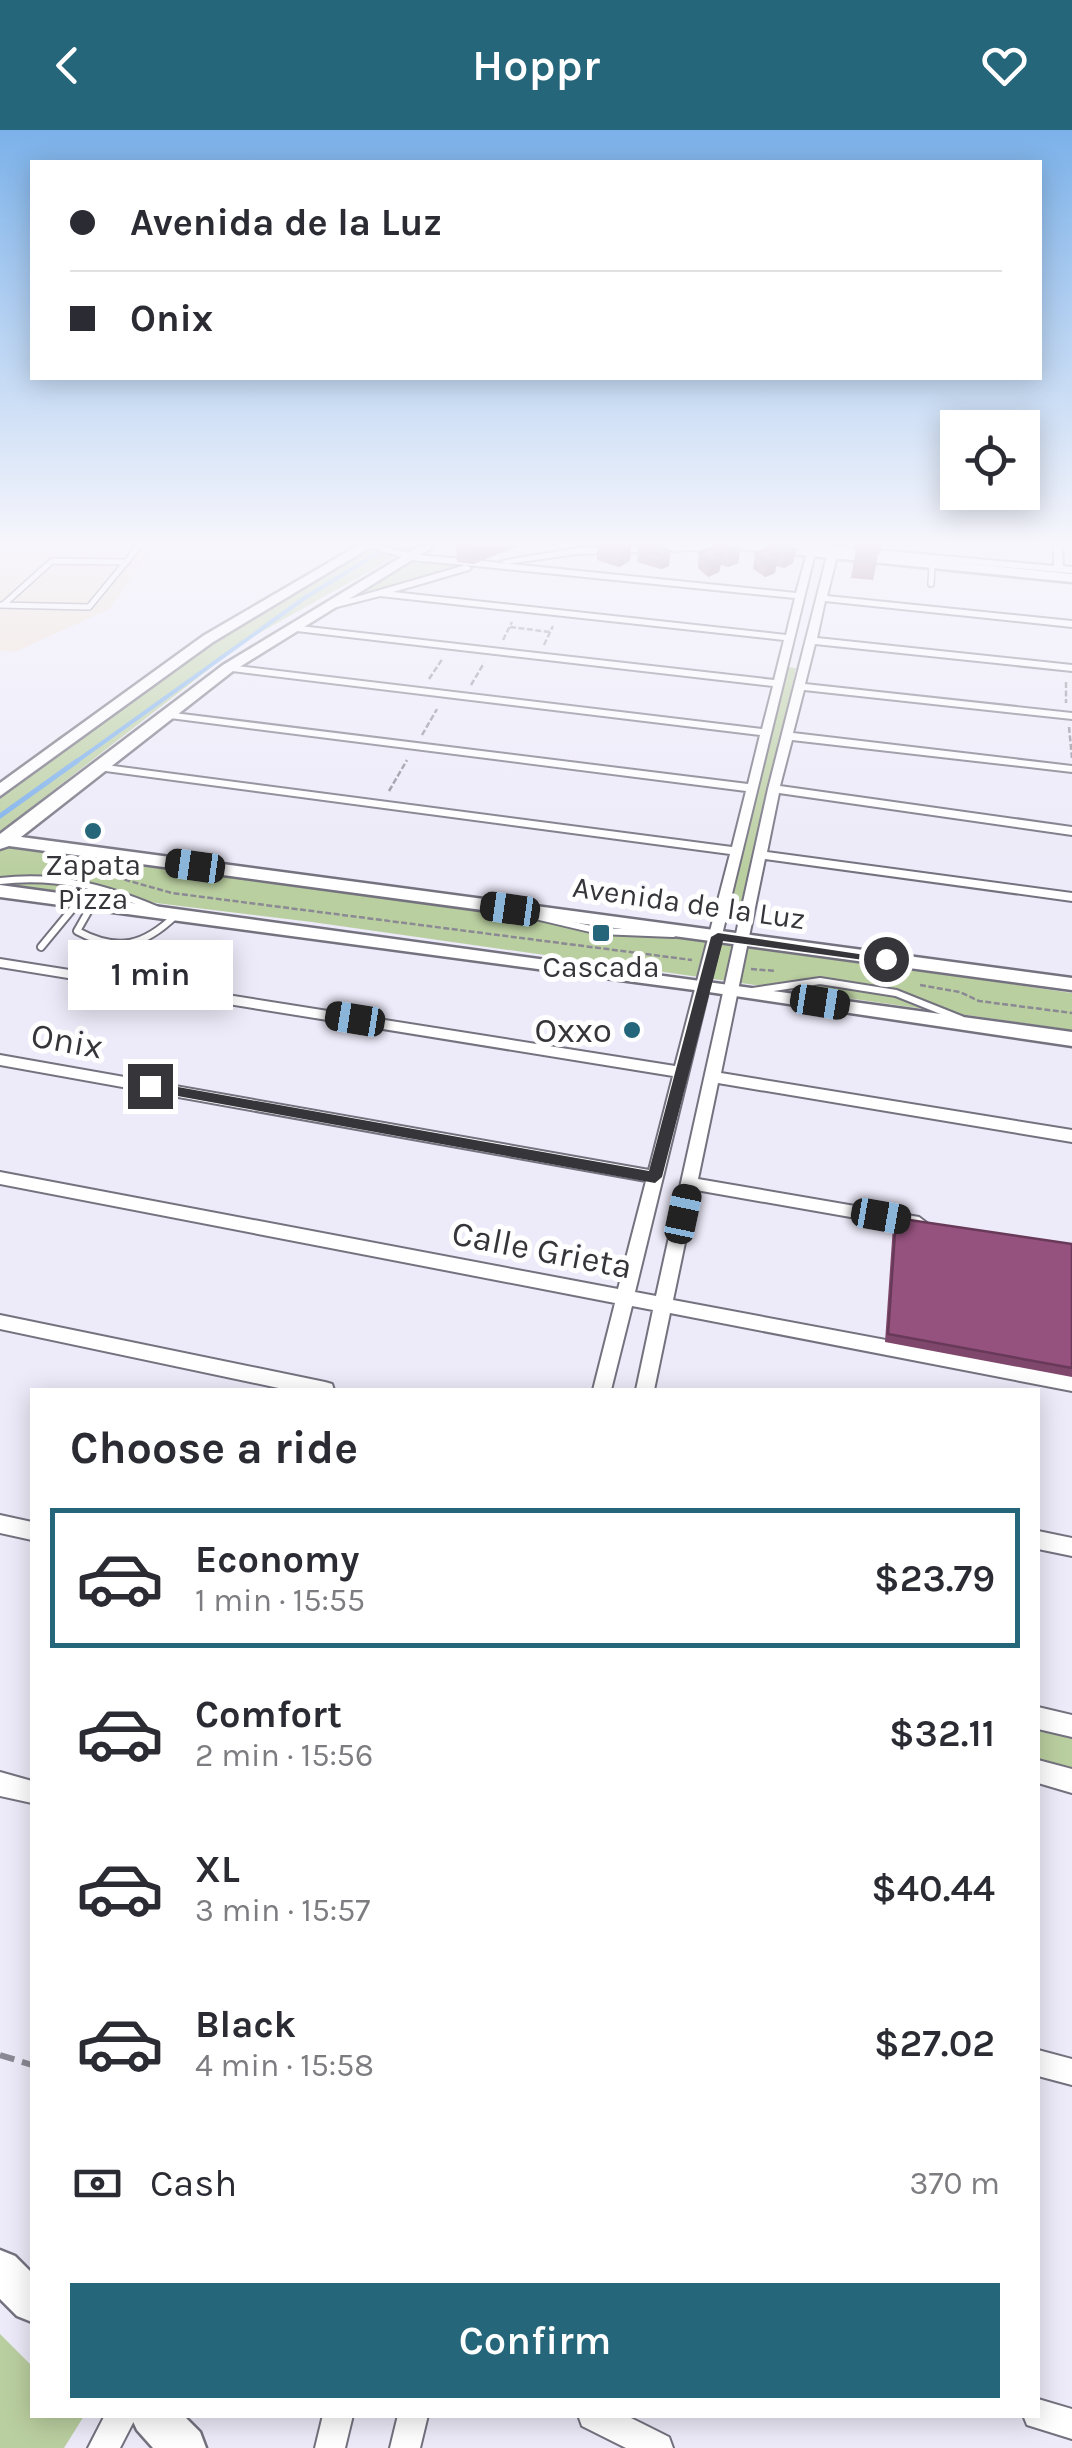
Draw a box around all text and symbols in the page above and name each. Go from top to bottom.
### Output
icon: back [40,38,95,93]
icon: heart [977,38,1032,93]
text: Hoppr [472,39,600,91]
text: Avenida de la Luz [130,200,442,245]
text: Onix [130,296,213,341]
map controls [940,410,1040,510]
button: locate [940,410,1040,510]
marker: Zapata Pizza [82,820,104,842]
place label: Zapata Pizza [45,847,141,917]
car [163,847,227,885]
street label: Avenida de la Luz [570,869,808,937]
car [478,890,542,928]
marker: Cascada [590,922,612,944]
route start [864,937,909,982]
callout: 1 min [68,941,232,1011]
place label: Cascada [543,949,659,985]
text: 1 min [111,956,190,993]
car [788,982,852,1022]
car [323,999,387,1039]
place label: Oxxo [534,1010,612,1051]
street label: Onix [28,1015,106,1067]
marker: Oxxo [621,1019,643,1041]
route end [128,1064,173,1109]
car [662,1182,704,1246]
car [849,1196,913,1236]
street label: Calle Grieta [448,1212,636,1288]
text: Choose a ride [70,1422,358,1474]
icon: car [75,1533,165,1623]
text: Economy [195,1537,359,1582]
text: $23.79 [874,1556,995,1601]
text: 1 min · 15:55 [195,1582,365,1619]
icon: car [75,1688,165,1778]
text: Comfort [195,1692,342,1737]
text: $32.11 [889,1711,995,1756]
text: 2 min · 15:56 [195,1737,373,1774]
icon: car [75,1843,165,1933]
text: XL [195,1847,240,1892]
text: $40.44 [871,1866,995,1911]
text: 3 min · 15:57 [195,1892,370,1929]
icon: car [75,1998,165,2088]
text: Black [195,2002,296,2047]
text: $27.02 [874,2021,995,2066]
text: 4 min · 15:58 [195,2047,374,2084]
icon: cash [70,2156,125,2211]
text: Cash [150,2161,237,2206]
text: 370 m [910,2165,1000,2202]
button: Confirm [70,2283,1000,2398]

